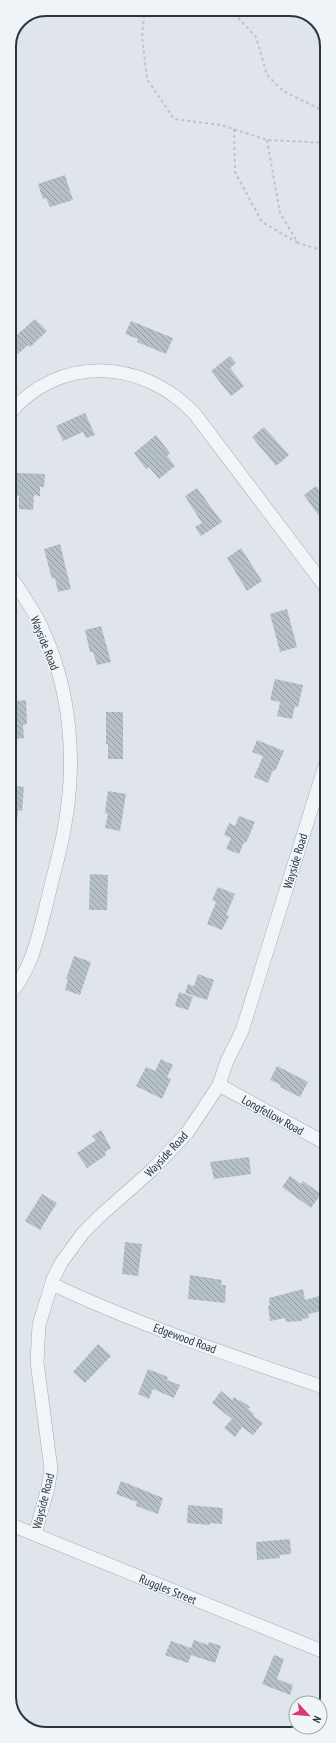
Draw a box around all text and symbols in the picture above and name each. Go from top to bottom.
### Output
street label: Wayside Road [27,614,63,672]
street label: Wayside Road [280,832,310,890]
street label: Longfellow Road [239,1092,307,1138]
street label: Wayside Road [141,1128,191,1180]
street label: Edgewood Road [151,1320,219,1356]
street label: Wayside Road [29,1472,57,1530]
street label: Ruggles Street [137,1571,200,1608]
north arrow [288,1695,328,1735]
text: N [309,1714,325,1725]

